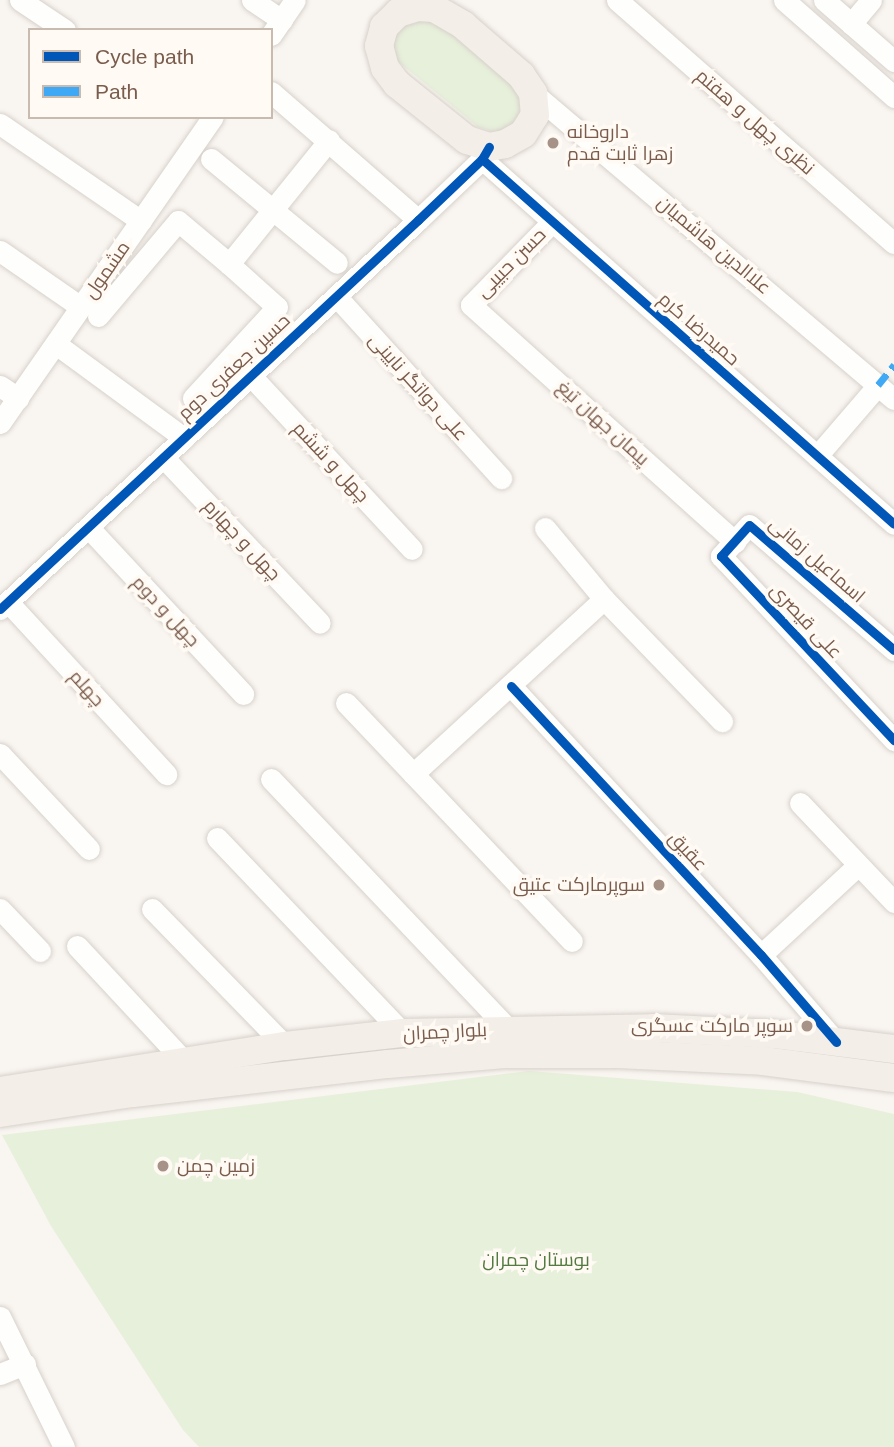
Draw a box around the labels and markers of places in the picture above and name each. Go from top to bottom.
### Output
place label: داروخانه زهرا ثابت قدم [567,121,673,165]
marker: داروخانه زهرا ثابت قدم [545,135,561,151]
place label: سوپرمارکت عتیق [513,874,645,896]
marker: سوپرمارکت عتیق [651,877,667,893]
place label: سوپر مارکت عسگری [631,1015,793,1037]
marker: سوپر مارکت عسگری [799,1018,815,1034]
place label: زمین چمن [177,1155,255,1177]
marker: زمین چمن [155,1158,171,1174]

